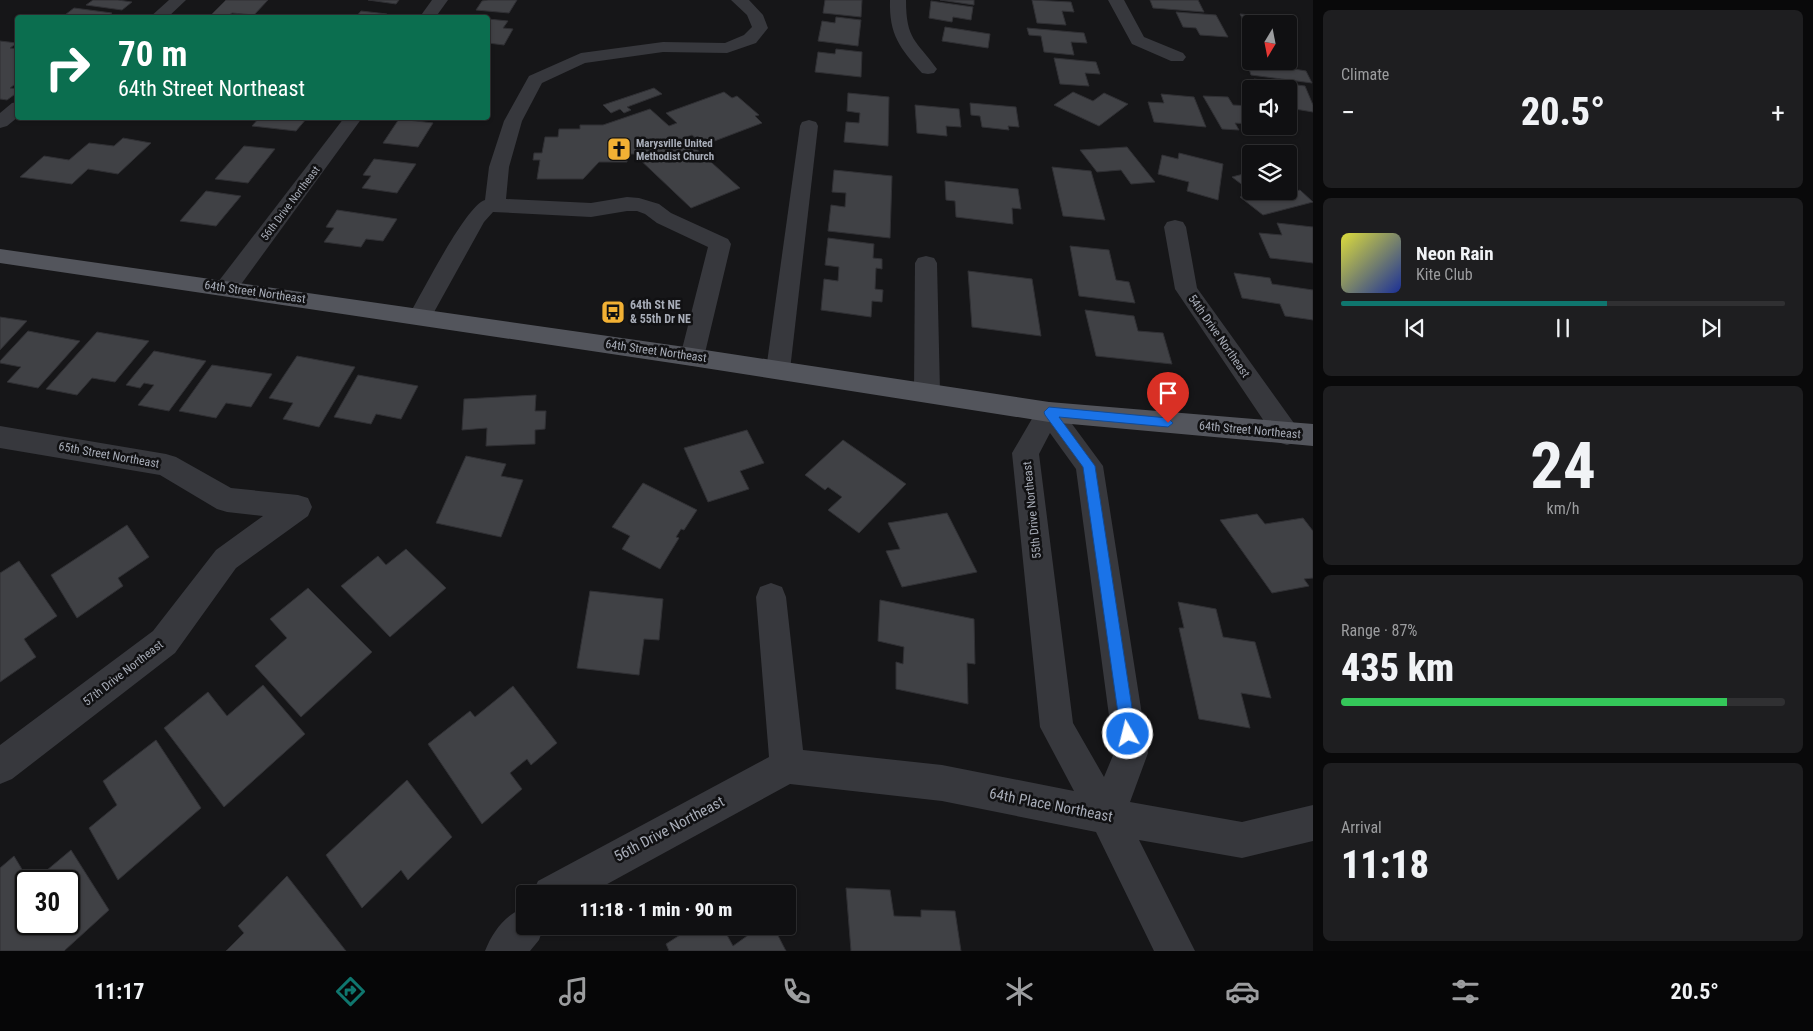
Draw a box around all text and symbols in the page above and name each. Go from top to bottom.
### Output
north arrow [1242,15,1298,70]
map controls [1242,15,1297,200]
text: 70 m [118,34,187,75]
icon: right [35,35,100,100]
text: Climate [1341,65,1389,84]
text: 64th Street Northeast [118,76,305,101]
button: sound [1242,80,1297,135]
text: 20.5° [1521,90,1605,134]
text: − [1341,96,1355,129]
text: + [1771,96,1785,129]
church icon: Marysville United Methodist Church [606,136,632,162]
place label: Marysville United Methodist Church [636,137,714,163]
button: layers [1242,145,1297,200]
street label: 56th Drive Northeast [258,164,323,243]
text: Neon Rain [1416,242,1494,265]
text: Kite Club [1416,265,1473,284]
street label: 64th Street Northeast [204,278,307,306]
street label: 54th Drive Northeast [1185,292,1253,380]
place label: 64th St NE & 55th Dr NE [630,298,691,326]
bus stop icon: 64th St NE & 55th Dr NE [600,299,626,325]
icon: previous [1401,314,1429,342]
icon: pause [1549,314,1577,342]
icon: next [1697,314,1725,342]
street label: 64th Street Northeast [605,337,708,365]
pin [1147,372,1189,423]
icon: arrive [1154,379,1182,407]
street label: 64th Street Northeast [1199,419,1302,441]
text: 24 [1530,428,1596,504]
street label: 65th Street Northeast [58,439,161,471]
street label: 55th Drive Northeast [1020,460,1044,559]
text: km/h [1547,499,1579,518]
text: Range · 87% [1341,621,1417,640]
street label: 57th Drive Northeast [80,637,166,709]
text: 435 km [1341,646,1454,690]
position arrow [1101,707,1153,759]
street label: 64th Place Northeast [988,784,1114,826]
street label: 56th Drive Northeast [611,792,727,866]
text: Arrival [1341,818,1382,837]
text: 11:18 [1341,843,1429,887]
speed limit sign: 30 [15,870,80,935]
text: 11:18 · 1 min · 90 m [580,898,732,921]
icon: directions [333,974,368,1009]
icon: music [556,974,591,1009]
icon: phone [779,974,814,1009]
icon: climate [1002,974,1037,1009]
icon: car [1225,974,1260,1009]
icon: filters [1448,974,1483,1009]
text: 11:17 [94,979,145,1004]
text: 20.5° [1671,979,1719,1004]

